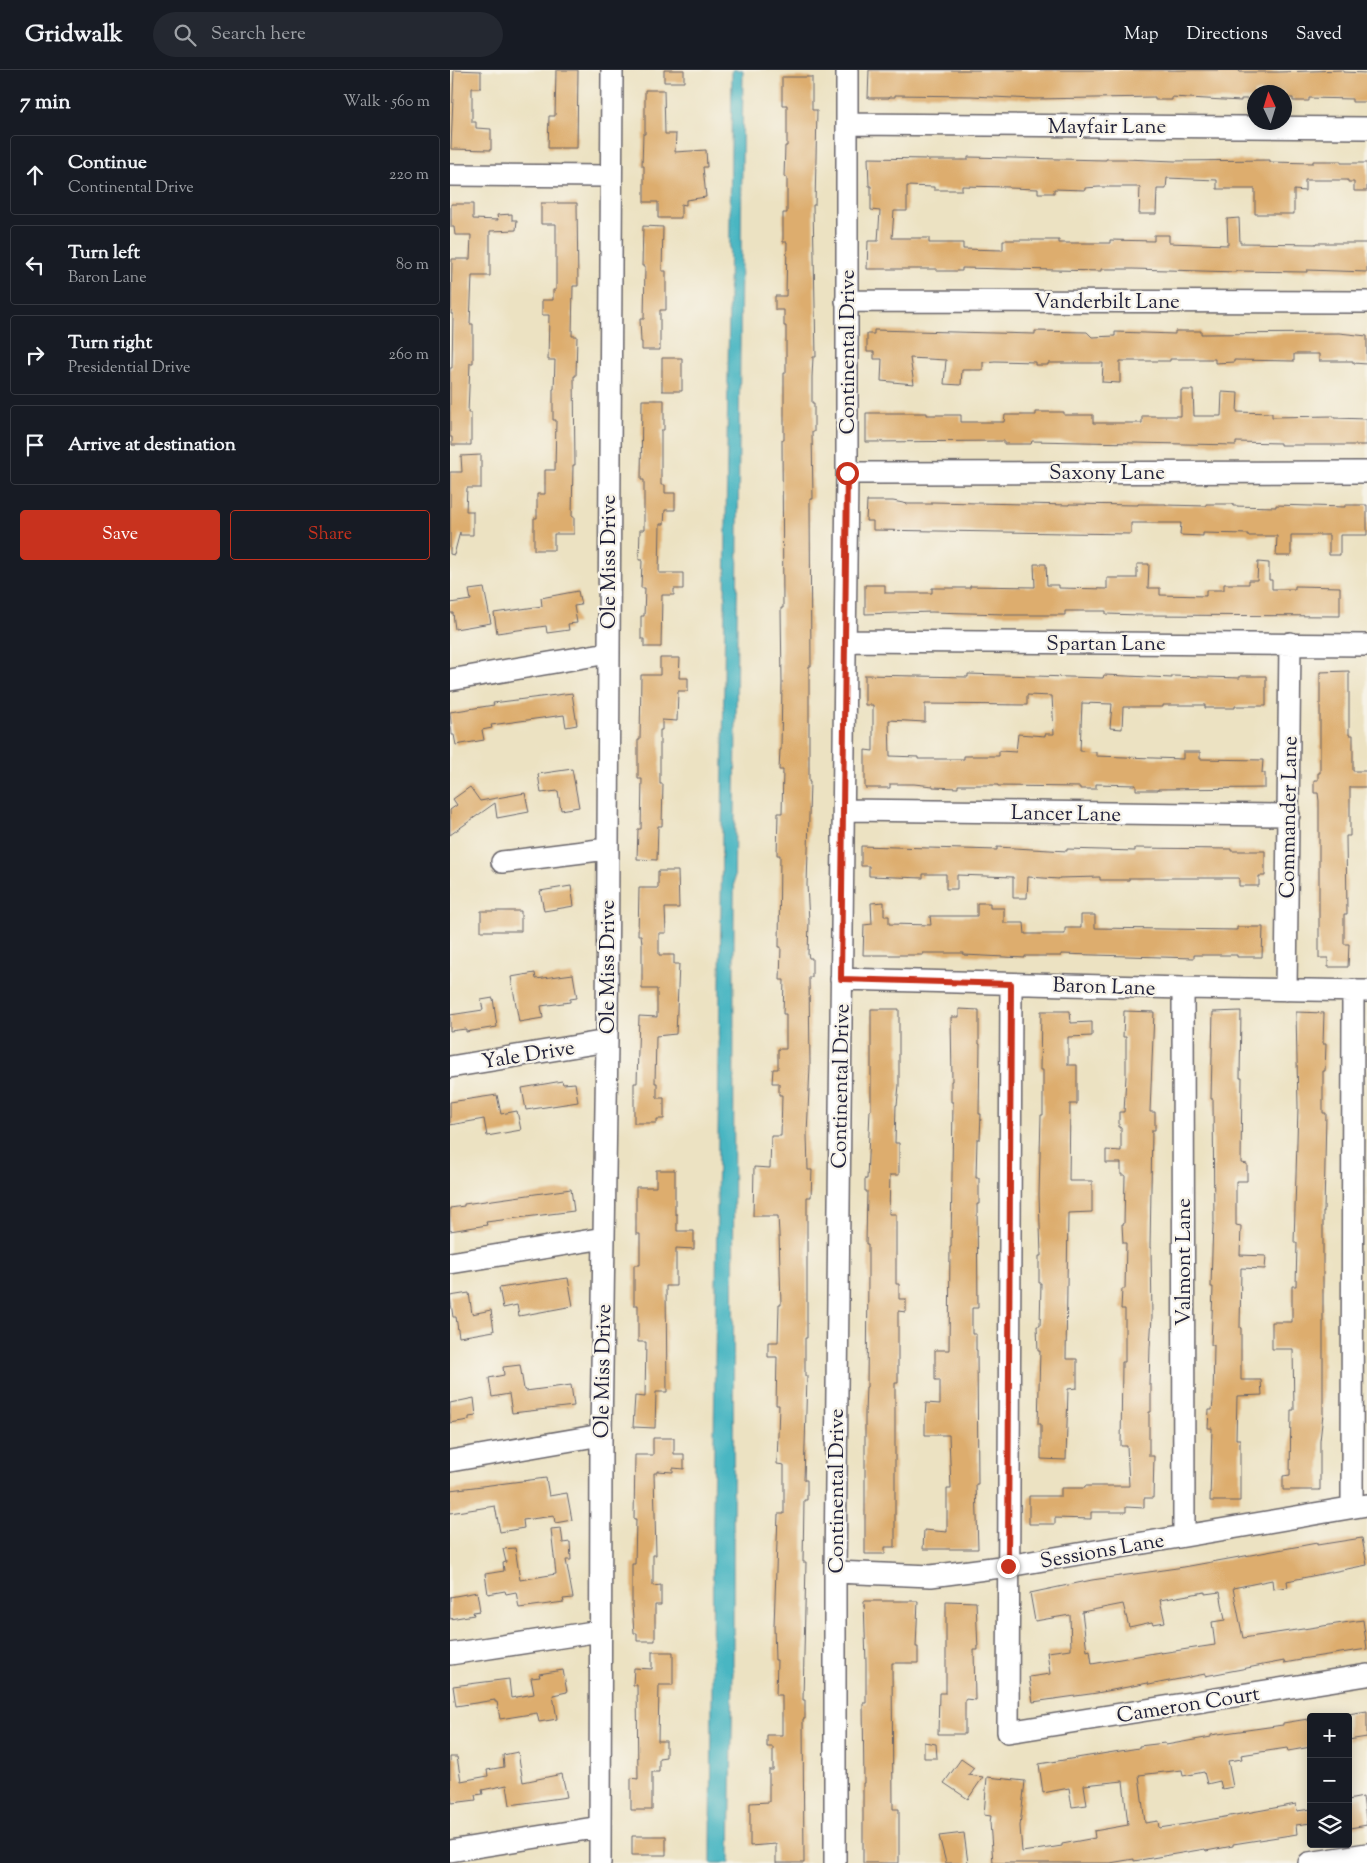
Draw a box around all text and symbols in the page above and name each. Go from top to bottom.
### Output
search box [153,12,503,57]
text: Gridwalk [25,18,123,52]
icon: search [171,21,199,49]
text: Search here [211,21,306,48]
text: Map [1124,22,1159,48]
text: Directions [1187,22,1268,48]
text: Saved [1296,22,1342,48]
north arrow [1247,85,1292,130]
text: 7 min [20,88,71,118]
text: Walk · 560 m [343,91,430,114]
street label: Mayfair Lane [1048,113,1166,143]
text: Continue [68,150,147,177]
icon: ahead [21,161,49,189]
text: 220 m [389,164,429,187]
text: Continental Drive [68,177,194,200]
text: Turn left [68,240,140,267]
icon: left [21,251,49,279]
text: 80 m [396,254,429,277]
text: Baron Lane [68,267,147,290]
street label: Continental Drive [834,269,864,435]
street label: Vanderbilt Lane [1034,288,1180,318]
text: Turn right [68,330,152,357]
icon: right [21,341,49,369]
text: 260 m [388,344,429,367]
text: Presidential Drive [68,357,190,380]
icon: arrive [21,431,49,459]
text: Arrive at destination [68,432,236,459]
street label: Saxony Lane [1049,459,1165,489]
route start [836,462,859,485]
street label: Ole Miss Drive [595,495,625,629]
button: Save [20,510,220,560]
button: Share [230,510,430,560]
street label: Spartan Lane [1046,630,1166,660]
street label: Commander Lane [1274,736,1306,899]
street label: Lancer Lane [1010,799,1121,831]
street label: Ole Miss Drive [594,900,624,1034]
street label: Baron Lane [1052,971,1156,1005]
street label: Continental Drive [826,1003,858,1169]
street label: Yale Drive [480,1034,577,1078]
street label: Valmont Lane [1170,1198,1200,1326]
street label: Ole Miss Drive [588,1303,620,1439]
street label: Continental Drive [823,1408,853,1574]
street label: Sessions Lane [1038,1526,1167,1578]
route end [997,1555,1020,1578]
street label: Cameron Court [1115,1680,1262,1732]
map controls [1307,1713,1352,1848]
button: + [1307,1713,1352,1758]
button: − [1307,1758,1352,1803]
button: layers [1307,1803,1352,1848]

